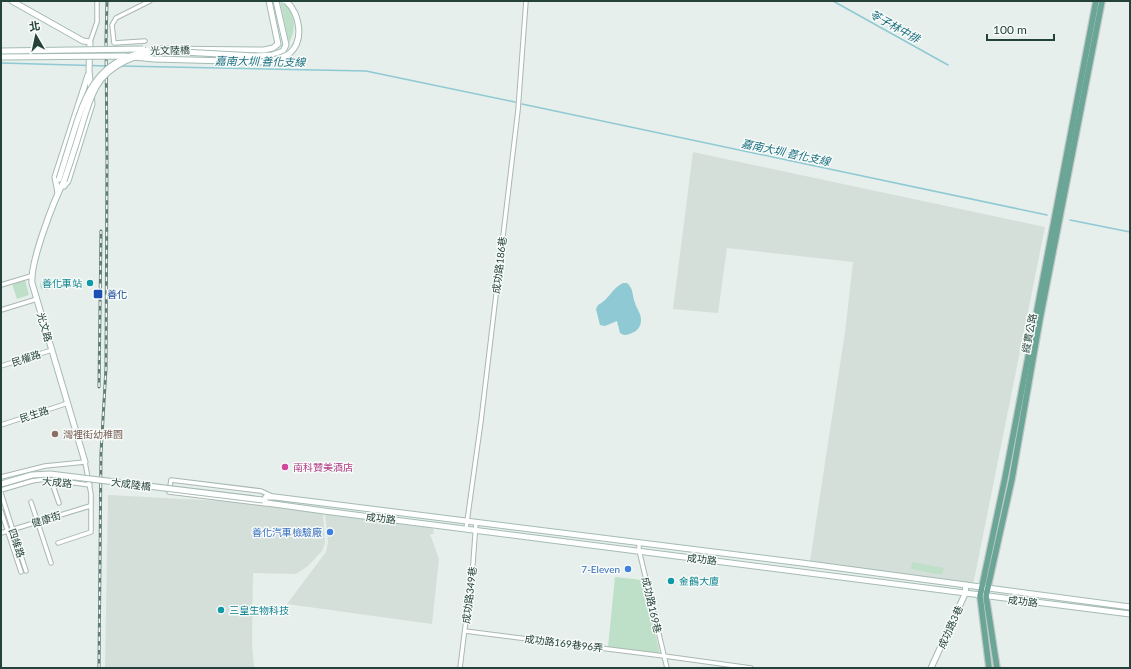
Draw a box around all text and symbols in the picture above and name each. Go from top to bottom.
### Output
water label: 苓子林中排 [868,7,924,46]
north arrow [16,16,56,56]
scale bar [987,16,1054,42]
text: 北 [28,18,41,33]
text: 100 m [993,22,1027,37]
street label: 光文陸橋 [150,44,190,56]
water label: 嘉南大圳 善化支線 [215,54,307,68]
water label: 嘉南大圳 善化支線 [740,136,834,168]
street label: 成功路186巷 [490,236,508,294]
place label: 善化車站 [42,277,82,289]
marker: 善化車站 [85,278,95,288]
marker: 善化 [92,288,104,300]
place label: 善化 [107,288,127,300]
street label: 光文路 [35,311,55,343]
street label: 縱貫公路 [1019,312,1039,354]
street label: 民權路 [10,348,42,368]
street label: 民生路 [18,404,50,424]
place label: 灣裡街幼稚園 [63,428,123,440]
marker: 灣裡街幼稚園 [50,429,60,439]
place label: 南科贊美酒店 [293,461,353,473]
marker: 南科贊美酒店 [280,462,290,472]
street label: 大成路 [42,475,72,489]
street label: 大成陸橋 [110,476,152,492]
street label: 健康街 [30,509,62,529]
street label: 成功路 [365,510,397,526]
place label: 善化汽車檢驗廠 [252,526,322,538]
street label: 四維路 [7,527,27,559]
marker: 善化汽車檢驗廠 [325,527,335,537]
street label: 成功路 [686,551,718,567]
place label: 7-Eleven [581,563,620,575]
marker: 7-Eleven [623,564,633,574]
street label: 成功路349巷 [460,566,478,624]
place label: 金鶴大廈 [679,575,719,587]
street label: 成功路169巷 [640,576,664,634]
marker: 金鶴大廈 [666,576,676,586]
street label: 成功路 [1007,593,1039,609]
place label: 三皇生物科技 [229,604,289,616]
street label: 成功路3巷 [935,604,965,650]
marker: 三皇生物科技 [216,605,226,615]
street label: 成功路169巷96弄 [524,632,604,654]

